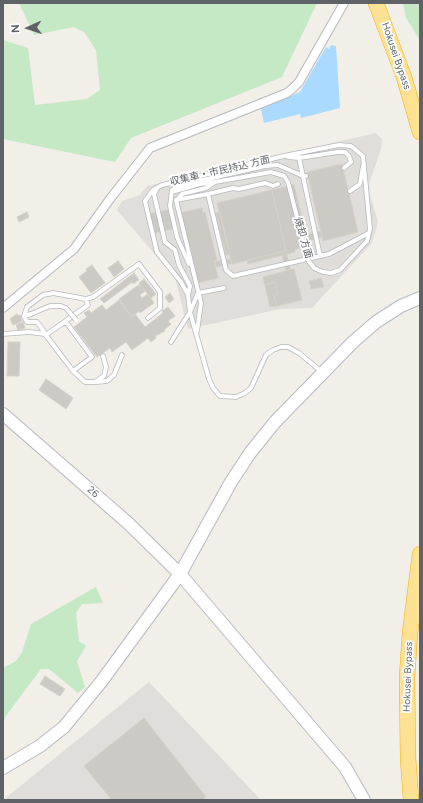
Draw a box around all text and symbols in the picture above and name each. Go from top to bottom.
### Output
north arrow [8,8,48,48]
street label: Hokusei Bypass [379,21,413,91]
text: N [9,24,22,33]
street label: 収集車・市民持込 方面 [169,154,271,188]
street label: 焼却 方面 [291,216,315,260]
street label: 26 [85,484,101,500]
street label: Hokusei Bypass [401,642,415,712]

